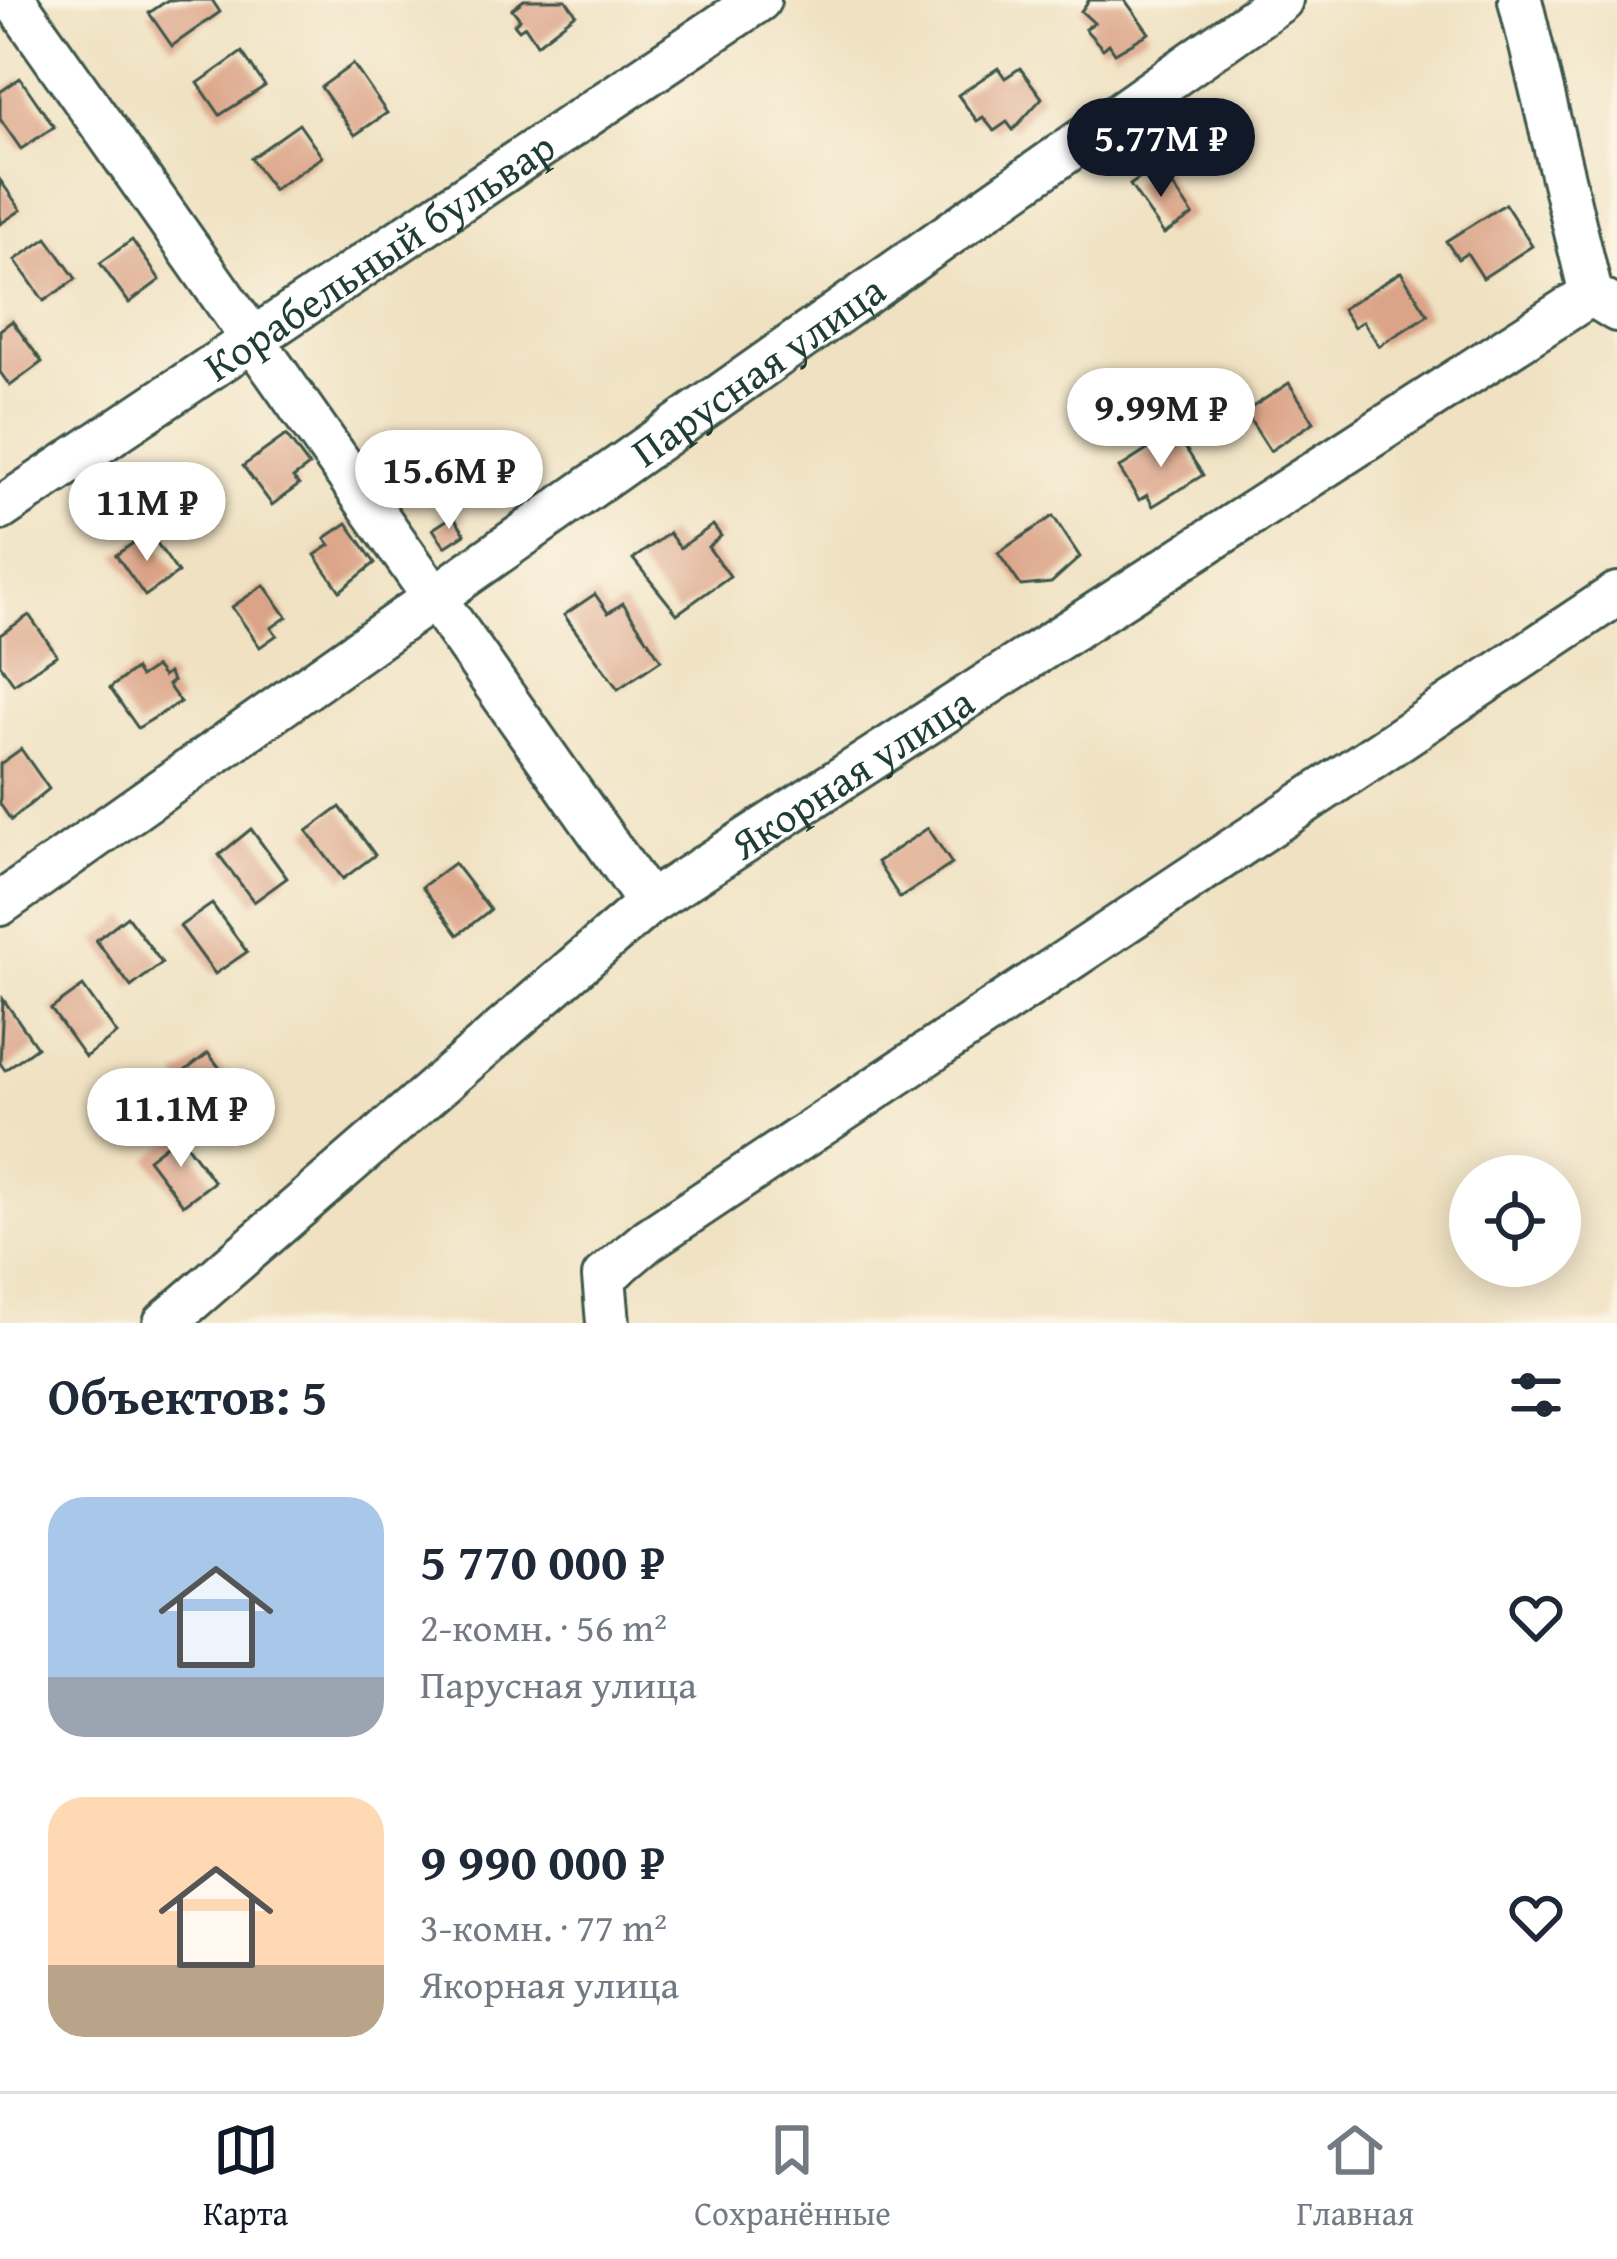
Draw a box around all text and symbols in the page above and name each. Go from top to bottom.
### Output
pin: 5.77M ₽ [1050,98,1272,200]
text: 5.77M ₽ [1094,108,1228,165]
street label: Корабельный бульвар [191,115,566,395]
street label: Парусная улица [618,259,897,480]
pin: 9.99M ₽ [1050,368,1272,470]
text: 9.99M ₽ [1094,378,1228,435]
pin: 15.6M ₽ [338,430,560,532]
text: 15.6M ₽ [382,440,516,497]
pin: 11M ₽ [63,462,231,564]
text: 11M ₽ [96,472,198,529]
street label: Якорная улица [717,671,985,874]
pin: 11.1M ₽ [70,1068,292,1170]
text: 11.1M ₽ [114,1078,248,1135]
map controls [1449,1155,1581,1287]
button: locate [1449,1155,1581,1287]
text: Объектов: 5 [48,1358,328,1433]
icon: filters [1503,1362,1569,1428]
text: 5 770 000 ₽ [420,1523,665,1598]
icon: home [144,1545,288,1689]
icon: heart [1503,1584,1569,1650]
text: 2-комн. · 56 m² [420,1598,667,1655]
text: Парусная улица [420,1655,697,1712]
text: 9 990 000 ₽ [420,1823,665,1898]
icon: home [144,1845,288,1989]
icon: heart [1503,1884,1569,1950]
text: 3-комн. · 77 m² [420,1898,667,1955]
text: Якорная улица [420,1955,679,2012]
tab: Карта [203,2117,288,2237]
tab: Сохранённые [694,2117,891,2237]
tab: Главная [1297,2117,1414,2237]

